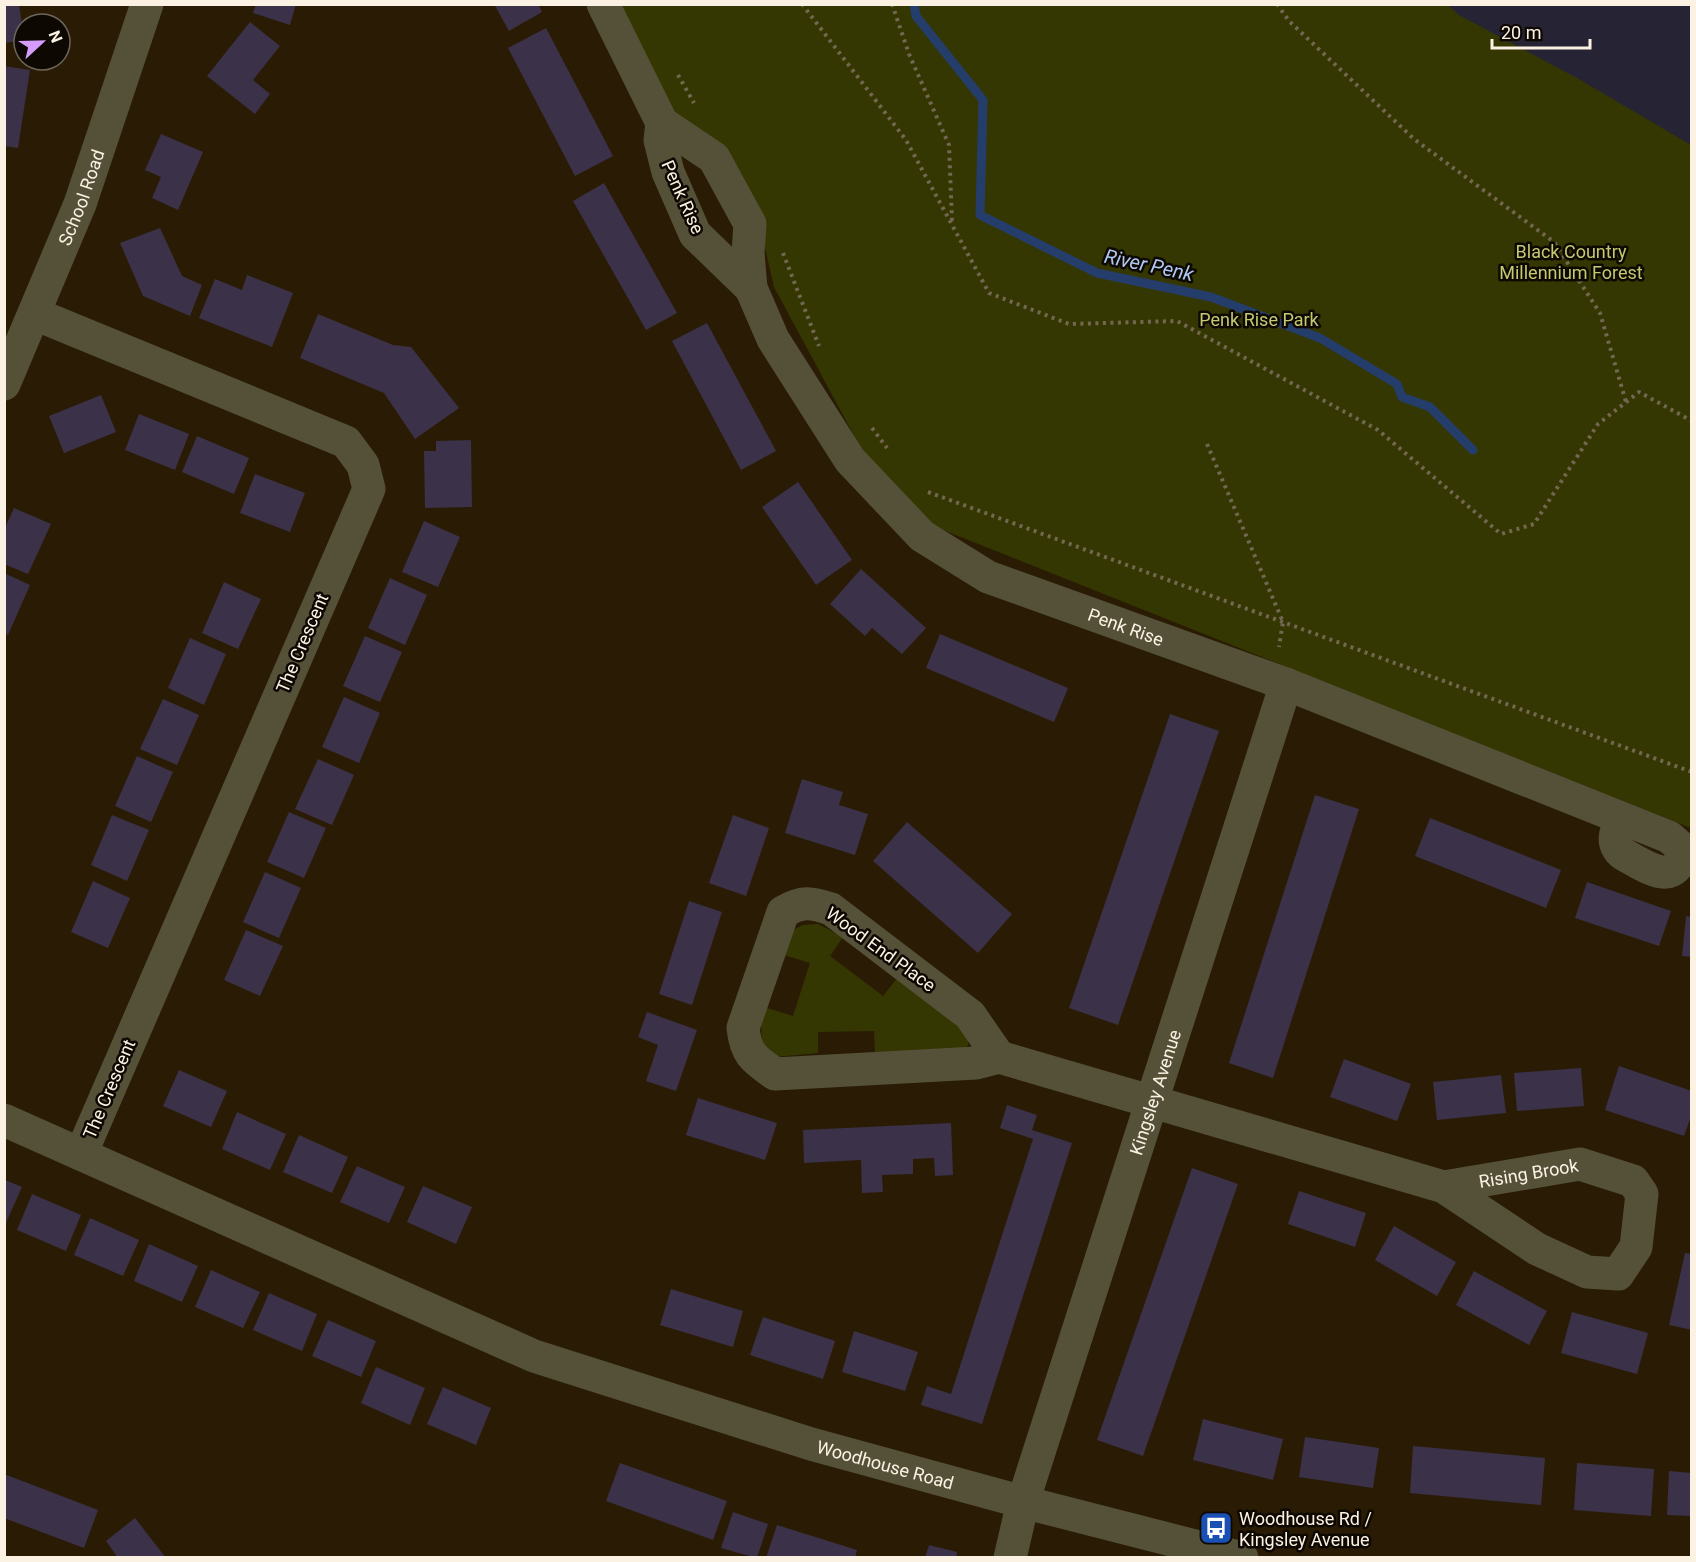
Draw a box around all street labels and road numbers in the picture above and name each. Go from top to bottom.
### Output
street label: School Road [53,147,108,248]
street label: Penk Rise [657,157,709,237]
street label: The Crescent [272,590,332,696]
street label: Penk Rise [1085,603,1167,650]
street label: Wood End Place [822,902,940,996]
street label: Kingsley Avenue [1125,1027,1185,1158]
street label: The Crescent [79,1036,139,1142]
street label: Rising Brook [1477,1154,1581,1191]
street label: Woodhouse Road [815,1436,956,1493]

